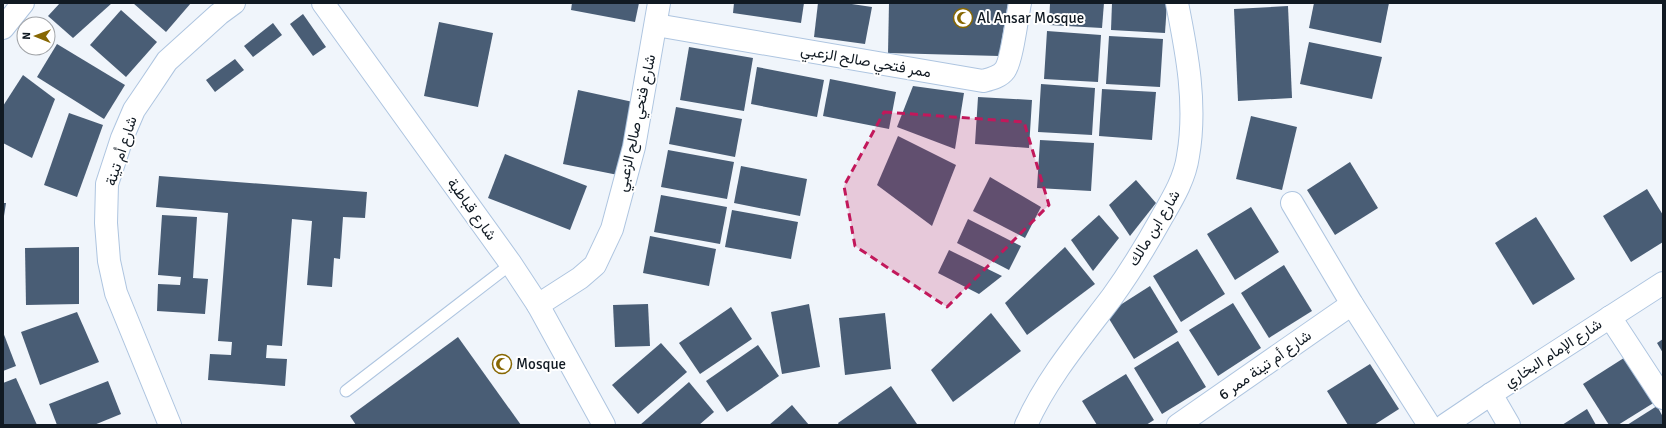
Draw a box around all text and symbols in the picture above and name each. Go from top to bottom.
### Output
mosque icon: Al Ansar Mosque [952,7,974,29]
place label: Al Ansar Mosque [977,9,1084,27]
north arrow [16,16,56,56]
text: N [20,32,33,40]
street label: ممر فتحي صالح الزعبي [799,41,933,85]
street label: شارع فتحي صالح الزعبي [613,53,663,194]
street label: شارع أم تينة [101,114,143,189]
street label: شارع قباطية [442,174,501,245]
street label: شارع ابن مالك [1124,187,1186,270]
street label: شارع الإمام البخاري [1501,315,1607,395]
street label: شارع أم تينة ممر 6 [1215,326,1316,405]
mosque icon: Mosque [491,353,513,375]
place label: Mosque [516,355,566,373]

